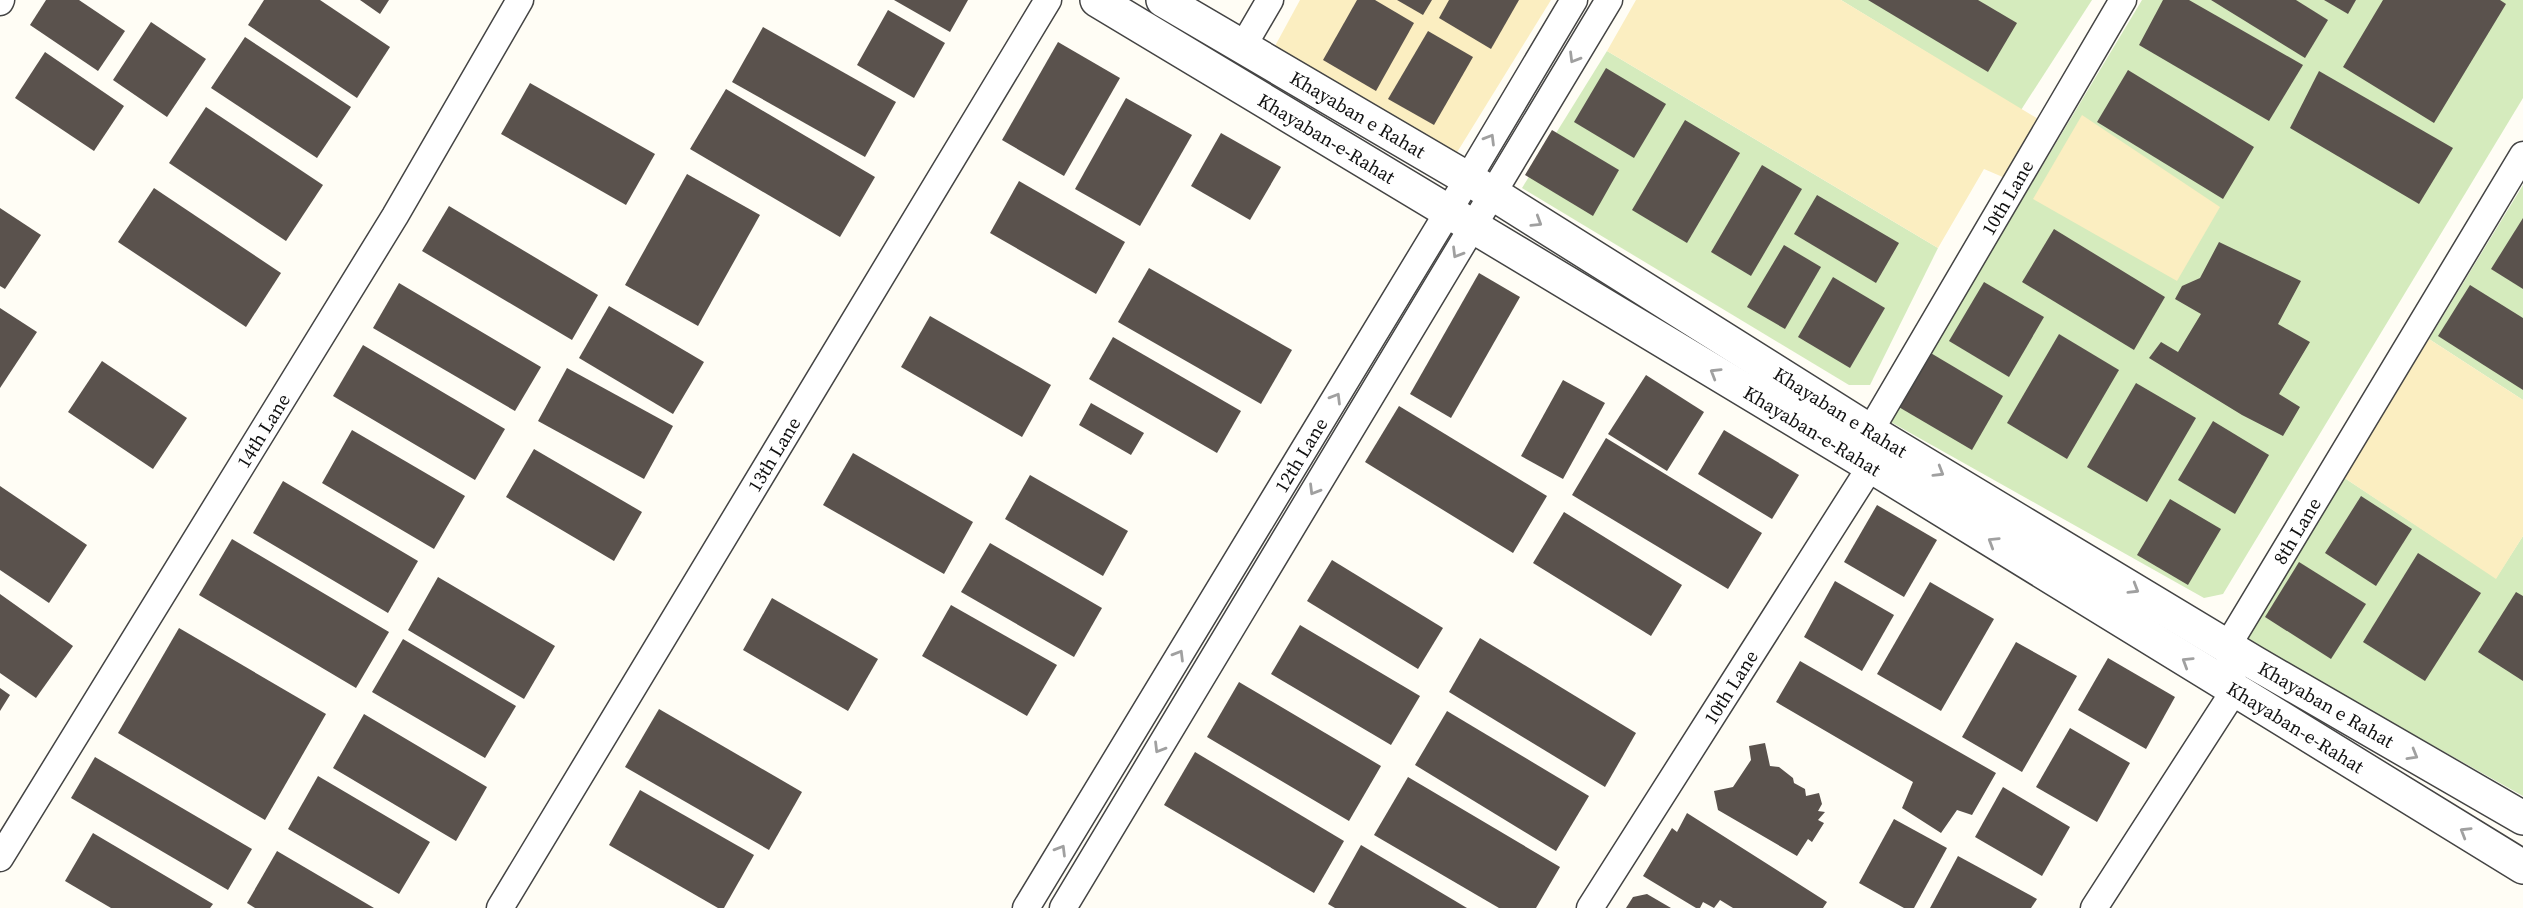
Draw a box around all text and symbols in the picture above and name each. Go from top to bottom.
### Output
one-way arrow [1569,51,1582,64]
street label: Khayaban e Rahat [1286,65,1431,165]
street label: Khayaban-e-Rahat [1253,87,1401,190]
one-way arrow [1482,134,1495,147]
street label: 10th Lane [1975,155,2039,240]
one-way arrow [1530,214,1543,227]
one-way arrow [1452,246,1465,259]
street label: Khayaban e Rahat [1769,361,1913,464]
one-way arrow [1710,368,1723,381]
street label: Khayaban-e-Rahat [1739,379,1887,483]
street label: 14th Lane [230,388,296,473]
one-way arrow [1327,392,1340,405]
street label: 13th Lane [741,412,806,497]
street label: 12th Lane [1268,412,1333,497]
one-way arrow [1931,463,1944,476]
one-way arrow [1310,483,1323,496]
street label: 8th Lane [2267,492,2327,569]
one-way arrow [1988,538,2001,551]
one-way arrow [2126,581,2139,594]
street label: 10th Lane [1697,645,1764,729]
one-way arrow [1171,650,1184,663]
street label: Khayaban e Rahat [2254,655,2400,754]
one-way arrow [2182,657,2195,670]
street label: Khayaban-e-Rahat [2222,675,2370,780]
one-way arrow [1155,741,1168,754]
one-way arrow [2406,747,2419,760]
one-way arrow [2459,827,2472,840]
one-way arrow [1053,844,1066,857]

